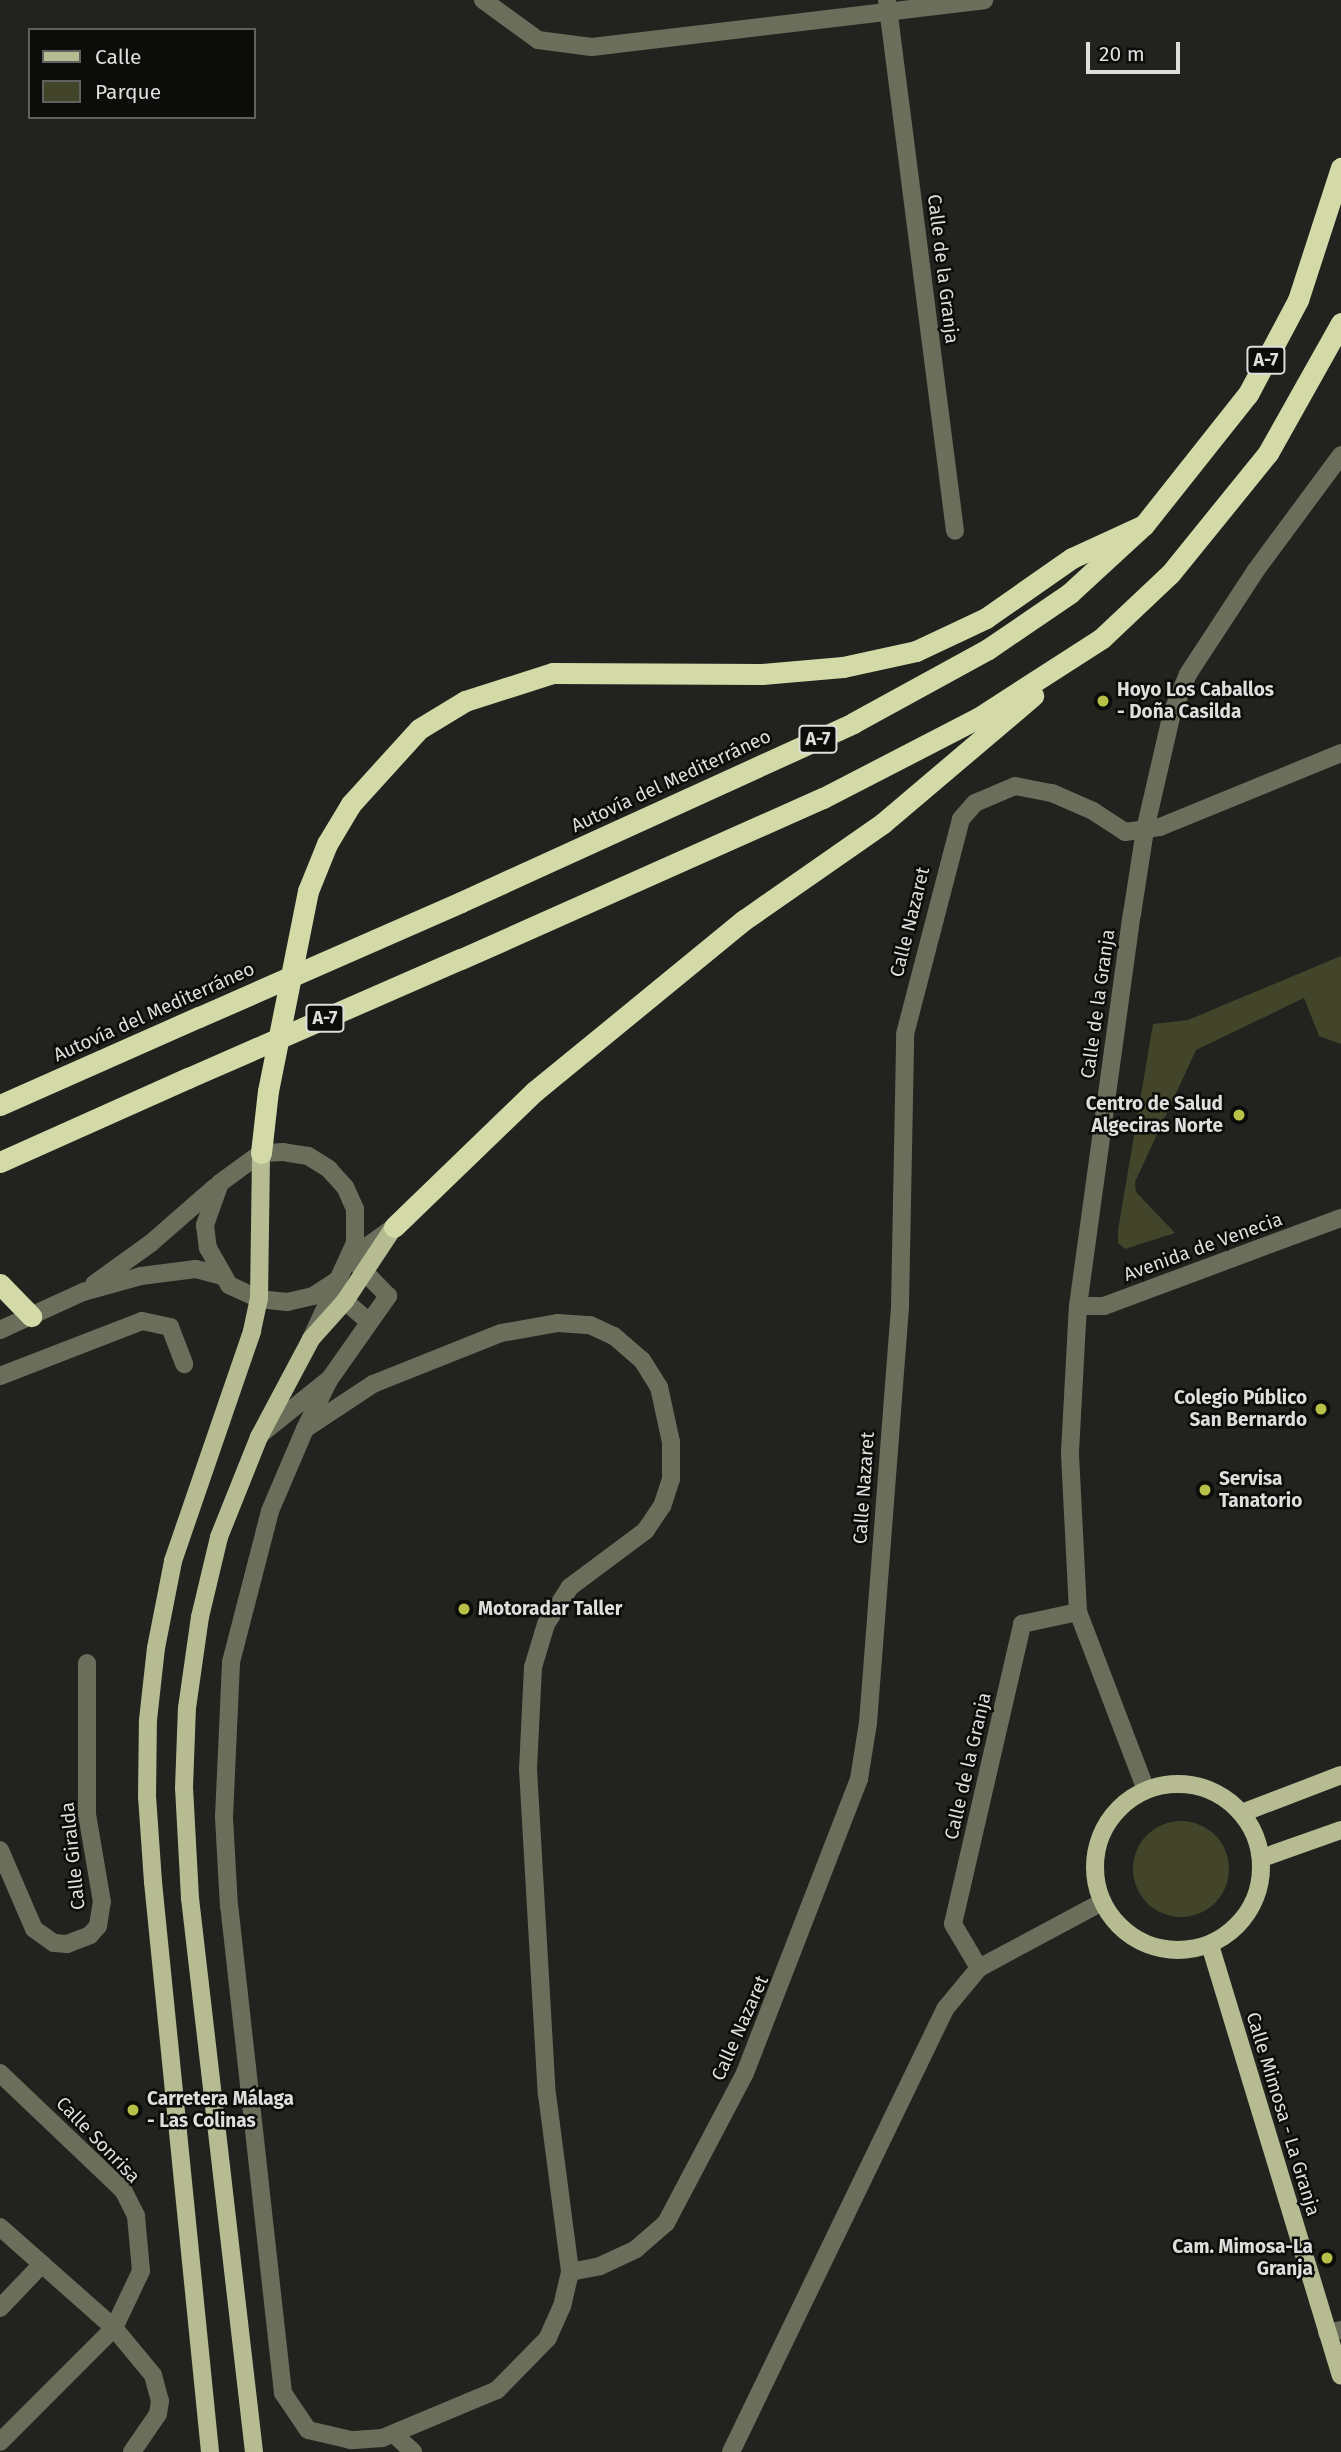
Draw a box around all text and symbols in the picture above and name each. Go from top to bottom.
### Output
legend [28,28,256,119]
scale bar [1089,28,1184,72]
text: 20 m [1099,41,1145,67]
text: Calle [95,44,141,70]
text: Parque [95,79,161,105]
street label: Calle de la Granja [923,193,963,345]
road number: A-7 [1245,346,1287,374]
place label: Hoyo Los Caballos - Doña Casilda [1117,679,1274,723]
marker: Hoyo Los Caballos - Doña Casilda [1095,693,1111,709]
road number: A-7 [797,724,839,754]
street label: Autovía del Mediterráneo [568,725,774,837]
street label: Calle Nazaret [885,865,935,979]
street label: Calle de la Granja [1076,928,1120,1080]
street label: Autovía del Mediterráneo [50,957,258,1067]
road number: A-7 [304,1003,346,1032]
place label: Centro de Salud Algeciras Norte [1086,1093,1223,1137]
marker: Centro de Salud Algeciras Norte [1229,1105,1249,1125]
street label: Avenida de Venecia [1121,1208,1285,1286]
place label: Colegio Público San Bernardo [1174,1387,1307,1431]
marker: Colegio Público San Bernardo [1313,1401,1329,1417]
street label: Calle Nazaret [849,1431,879,1545]
place label: Servisa Tanatorio [1219,1468,1302,1512]
marker: Servisa Tanatorio [1197,1482,1213,1498]
place label: Motoradar Taller [478,1598,622,1620]
marker: Motoradar Taller [456,1601,472,1617]
street label: Calle de la Granja [940,1690,996,1842]
street label: Calle Giralda [56,1801,90,1911]
street label: Calle Nazaret [707,1972,773,2084]
street label: Calle Mimosa - La Granja [1241,2009,1325,2219]
place label: Carretera Málaga - Las Colinas [147,2088,294,2132]
street label: Calle Sonrisa [51,2092,145,2188]
marker: Carretera Málaga - Las Colinas [125,2102,141,2118]
place label: Cam. Mimosa-La Granja [1172,2236,1313,2280]
marker: Cam. Mimosa-La Granja [1319,2250,1335,2266]

